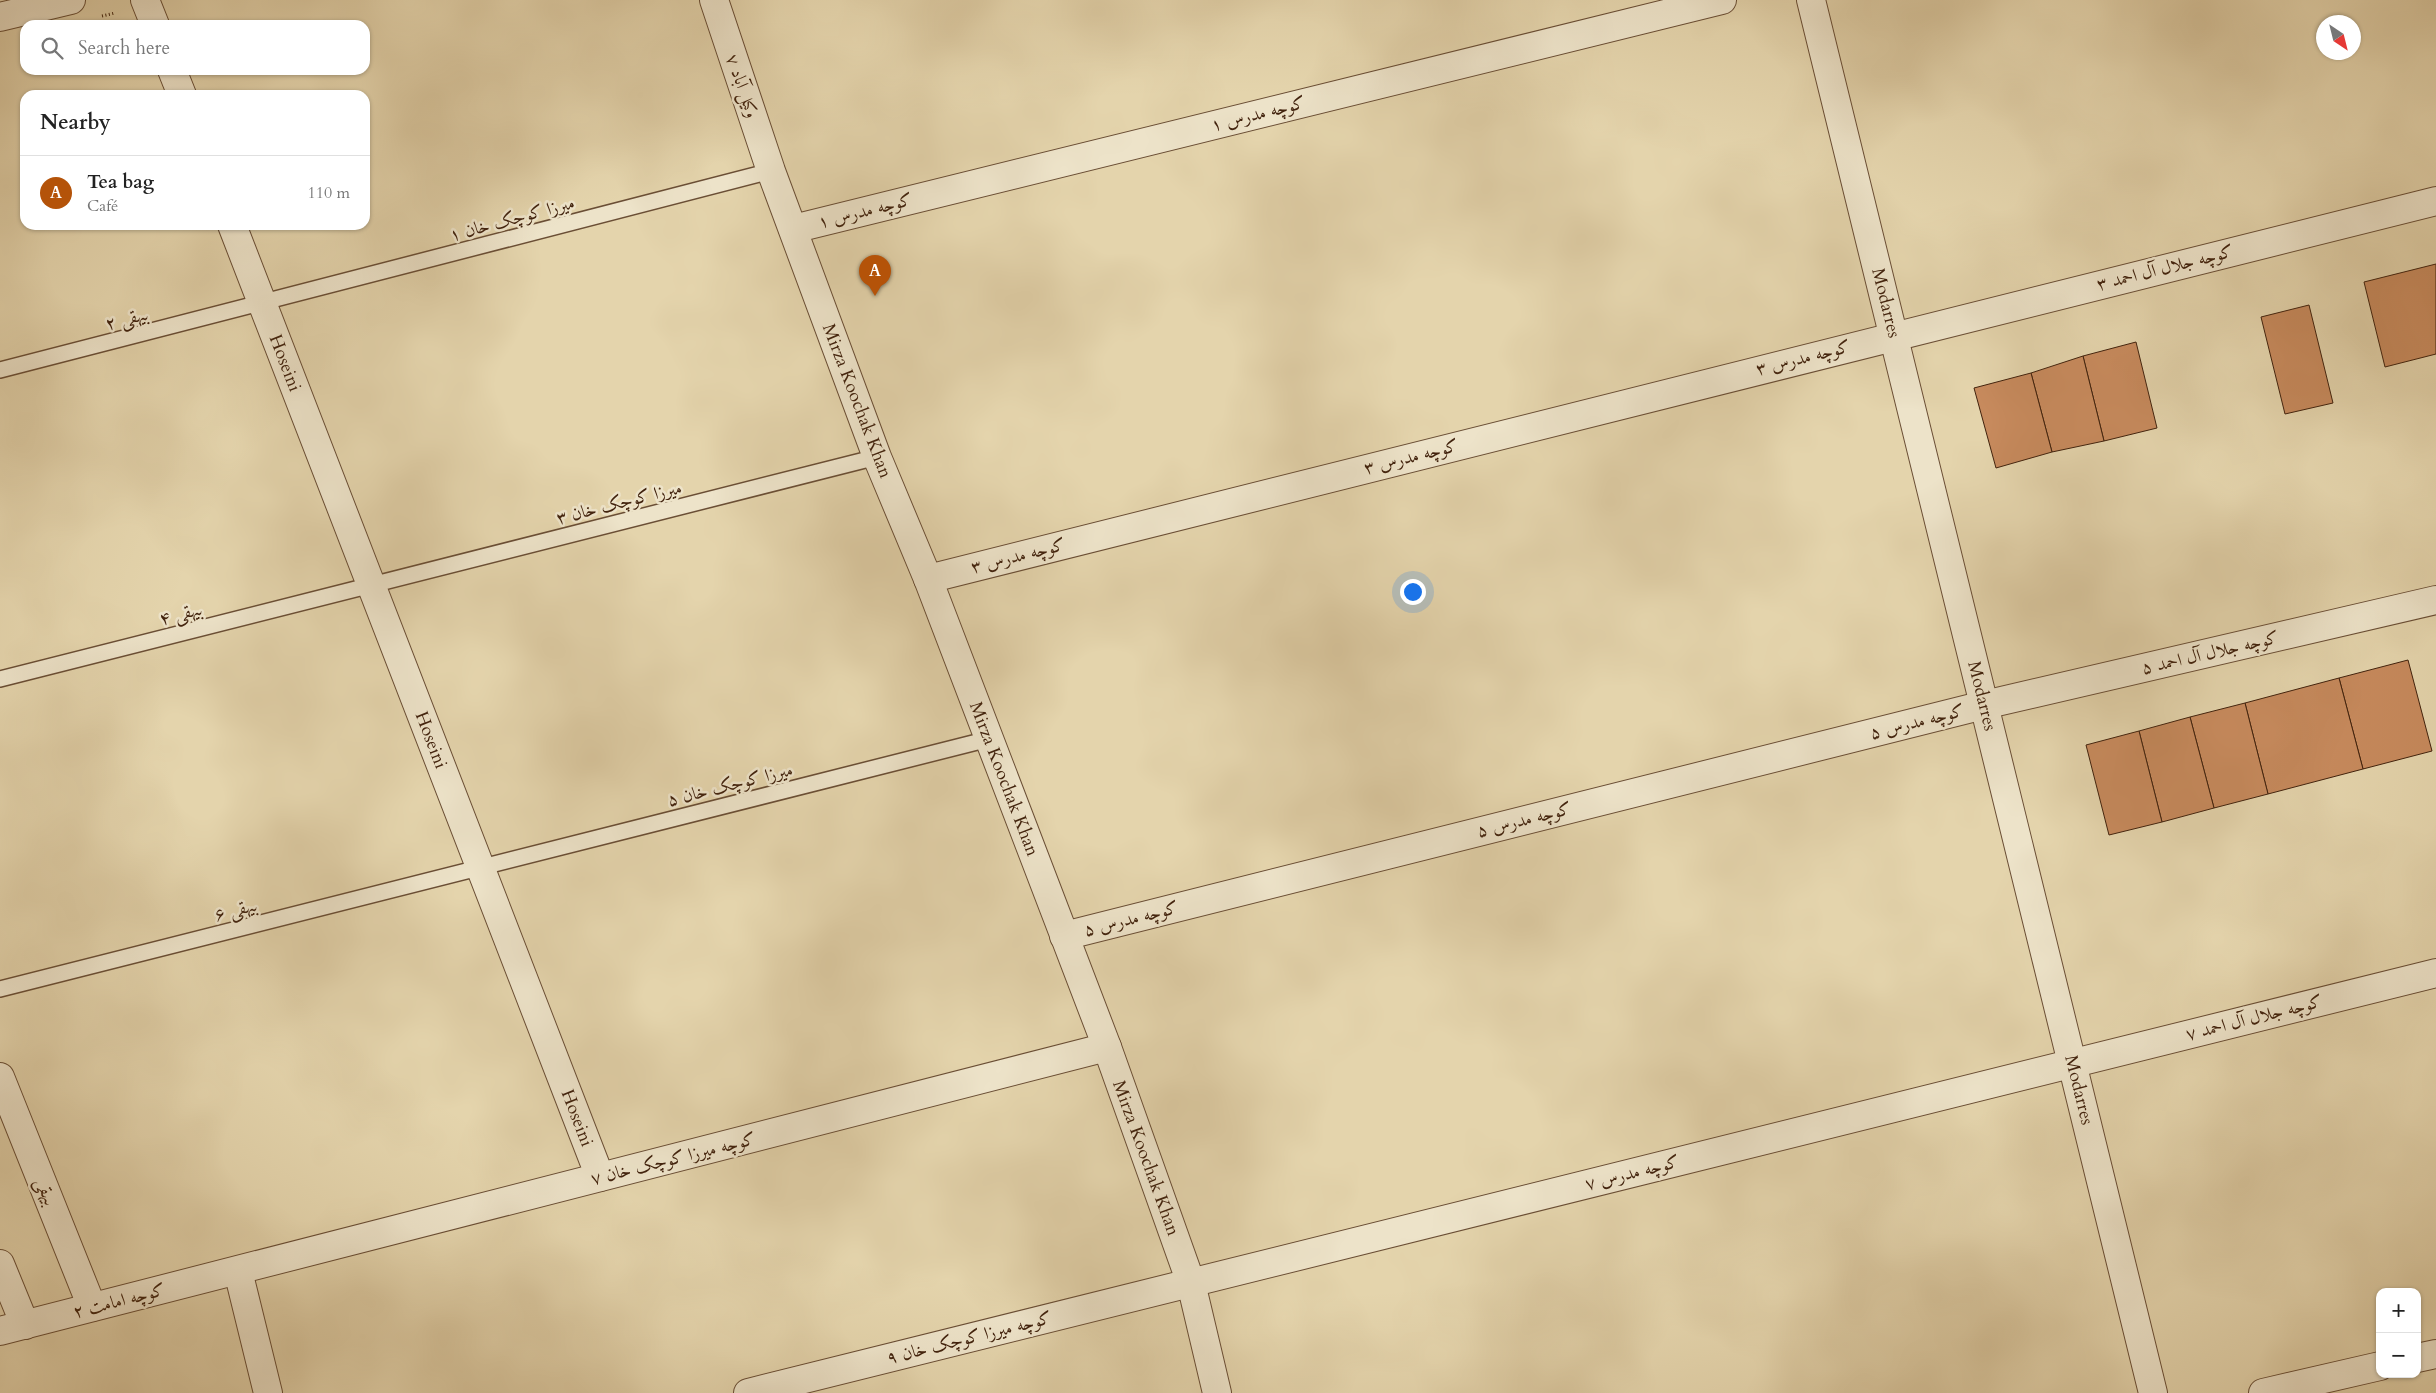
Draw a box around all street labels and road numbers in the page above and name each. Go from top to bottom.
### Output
street label: ۷ وکیل آباد [719,51,765,121]
street label: کوچه مدرس ۱ [1208,90,1308,138]
street label: کوچه مدرس ۱ [815,187,915,235]
street label: میرزا کوچک خان ۱ [447,190,577,248]
street label: کوچه جلال آل احمد ۳ [2094,239,2236,297]
street label: Modarres [1865,265,1907,341]
street label: بیهقی ۲ [103,302,151,336]
street label: Mirza Koochak Khan [816,320,898,483]
street label: Hoseini [263,331,307,395]
street label: کوچه مدرس ۳ [1753,334,1853,382]
street label: کوچه مدرس ۳ [1361,433,1461,481]
street label: میرزا کوچک خان ۳ [554,475,684,531]
street label: کوچه مدرس ۳ [968,532,1068,580]
street label: بیهقی ۴ [157,597,205,631]
street label: کوچه جلال آل احمد ۵ [2139,625,2281,681]
street label: Modarres [1961,658,2003,734]
street label: Mirza Koochak Khan [963,698,1045,861]
street label: کوچه مدرس ۵ [1867,698,1967,746]
street label: Hoseini [409,708,453,772]
street label: میرزا کوچک خان ۵ [665,757,795,813]
street label: کوچه مدرس ۵ [1474,796,1574,844]
street label: بیهقی ۶ [212,893,260,927]
street label: کوچه مدرس ۵ [1081,895,1181,943]
street label: کوچه جلال آل احمد ۷ [2183,989,2325,1047]
street label: Modarres [2058,1052,2100,1128]
street label: Mirza Koochak Khan [1106,1077,1186,1240]
street label: Hoseini [555,1086,599,1150]
street label: کوچه میرزا کوچک خان ۷ [588,1126,758,1192]
street label: کوچه مدرس ۷ [1582,1149,1682,1197]
street label: بیهقی [29,1174,63,1210]
street label: کوچه امامت ۲ [70,1278,168,1324]
street label: کوچه میرزا کوچک خان ۹ [884,1305,1054,1371]

